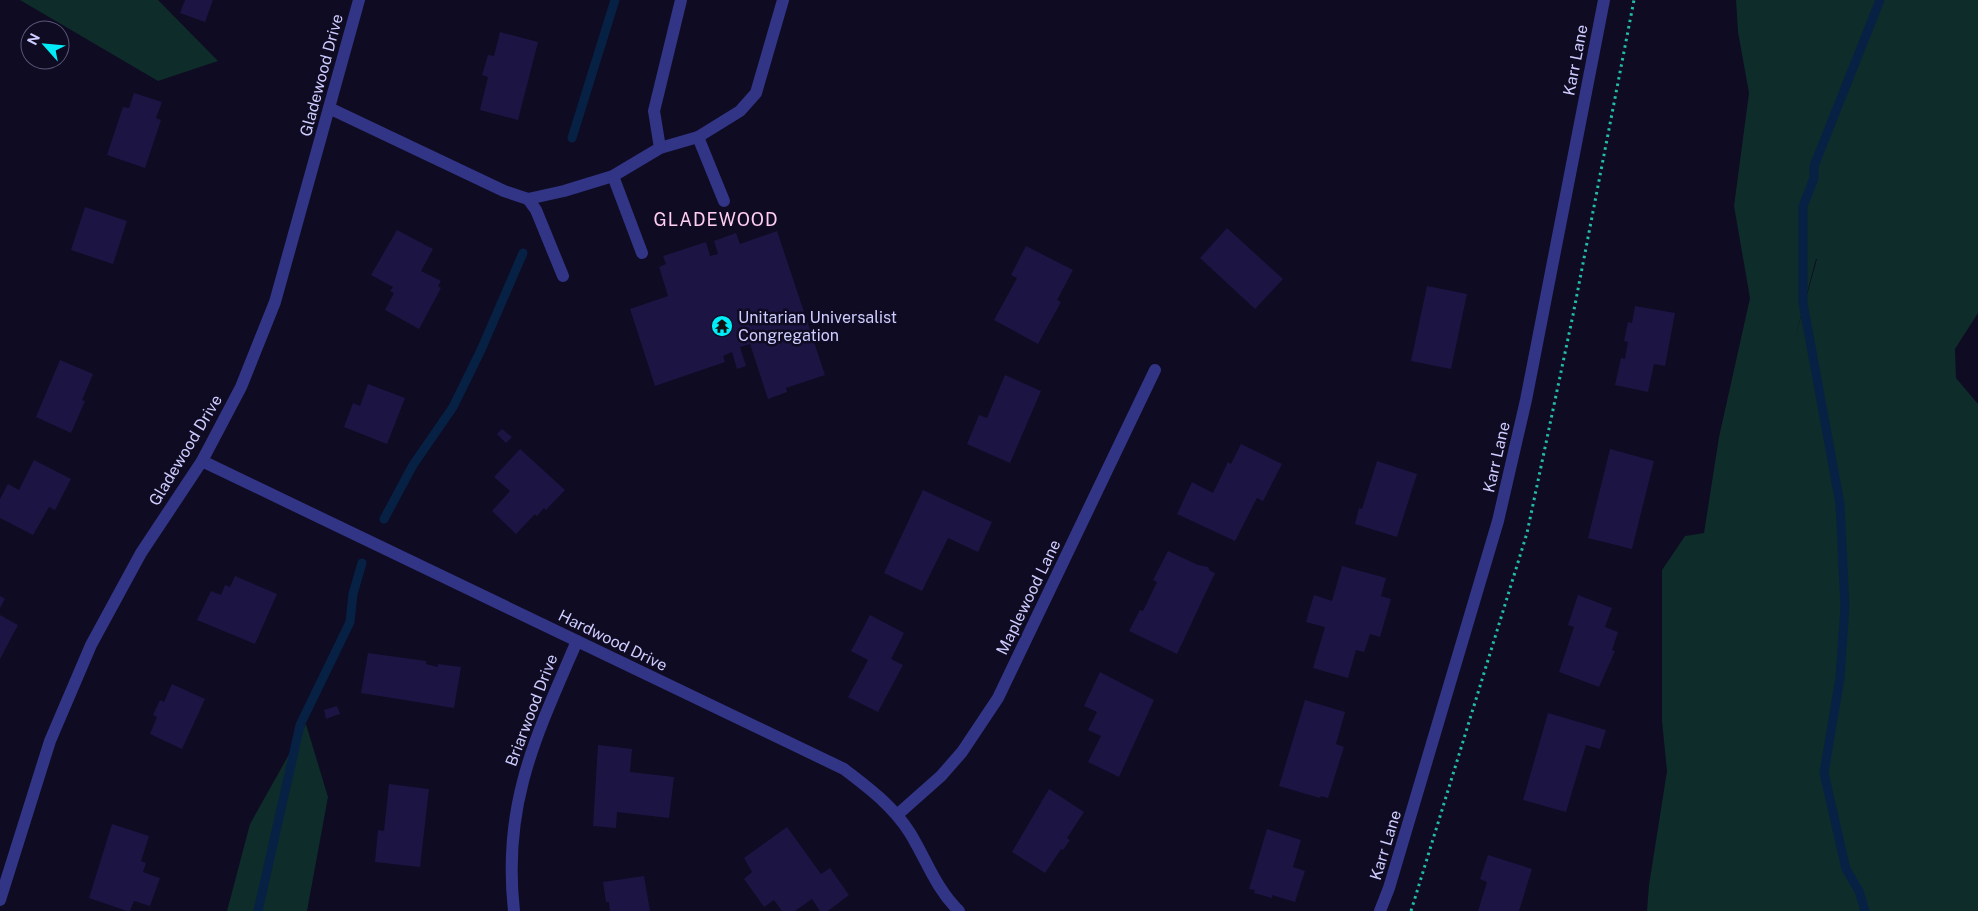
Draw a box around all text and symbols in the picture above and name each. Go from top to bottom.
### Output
street label: Gladewood Drive [296,12,347,138]
north arrow [20,20,70,70]
street label: Karr Lane [1559,23,1592,97]
text: N [24,31,43,48]
district label: GLADEWOOD [653,209,779,230]
place label: Unitarian Universalist Congregation [738,308,897,345]
temple icon: Unitarian Universalist Congregation [710,314,734,338]
street label: Gladewood Drive [145,391,226,509]
street label: Karr Lane [1479,420,1514,494]
street label: Maplewood Lane [992,536,1065,658]
street label: Hardwood Drive [555,606,670,675]
street label: Briarwood Drive [501,652,562,769]
street label: Karr Lane [1366,808,1405,882]

